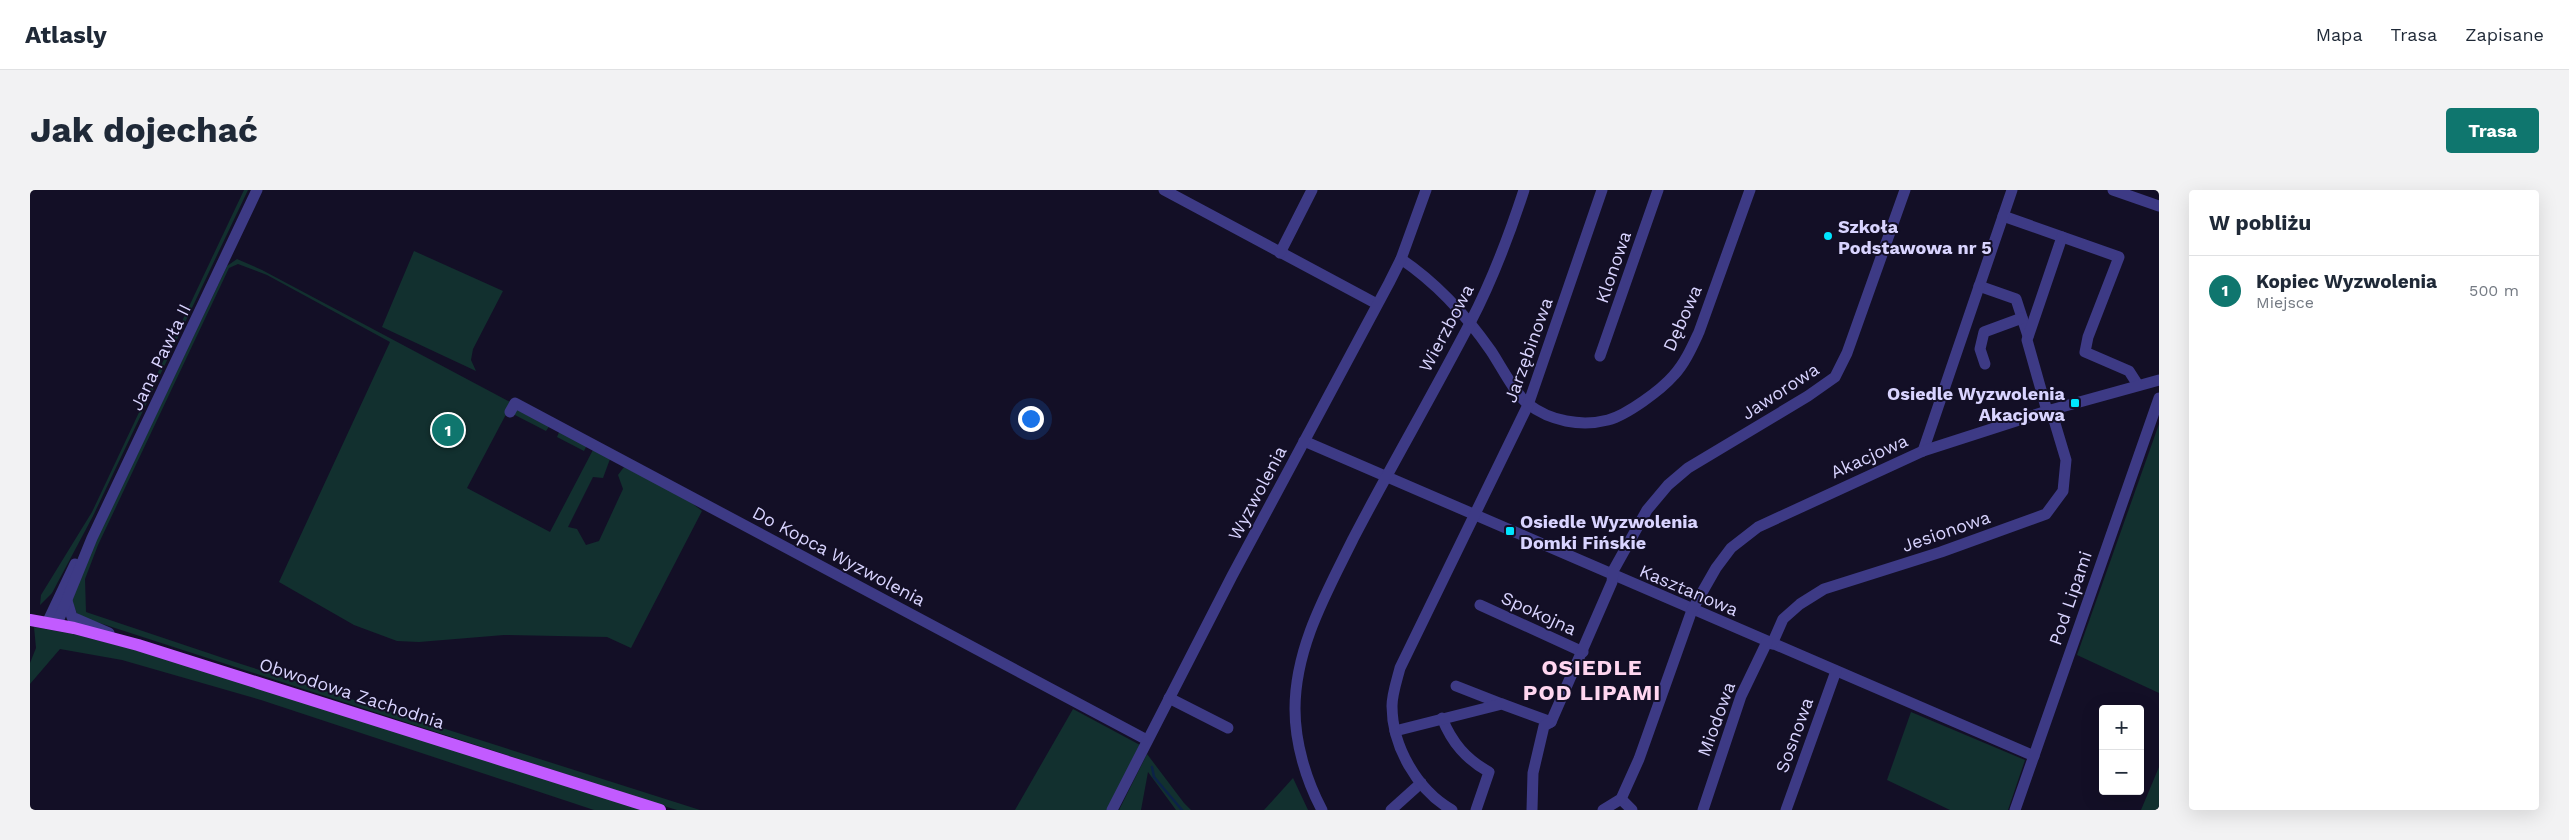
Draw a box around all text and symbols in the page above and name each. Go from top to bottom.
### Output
text: Atlasly [25,21,107,49]
text: Mapa [2316,24,2363,45]
text: Trasa [2391,24,2437,45]
text: Zapisane [2465,24,2544,45]
button: Trasa [2446,108,2539,153]
text: Jak dojechać [30,109,258,151]
text: W pobliżu [2209,210,2311,235]
place label: Szkoła Podstawowa nr 5 [1838,216,1992,258]
street label: Klonowa [1591,228,1635,306]
marker: Szkoła Podstawowa nr 5 [1822,230,1834,242]
text: Kopiec Wyzwolenia [2256,270,2437,293]
street label: Wierzbowa [1414,281,1478,375]
text: 1 [2222,281,2228,300]
text: 500 m [2469,281,2519,300]
street label: Dębowa [1658,282,1706,354]
text: Miejsce [2256,293,2314,312]
street label: Jarzębinowa [1499,295,1557,405]
street label: Jana Pawła II [125,300,195,414]
street label: Jaworowa [1737,358,1823,424]
place label: Osiedle Wyzwolenia Akacjowa [1887,383,2066,425]
marker: Osiedle Wyzwolenia Akacjowa [2069,397,2081,409]
your location [1018,406,1044,432]
pin: 1 [432,411,464,449]
street label: Akacjowa [1827,430,1911,482]
street label: Wyzwolenia [1223,442,1291,544]
street label: Do Kopca Wyzwolenia [749,502,929,610]
street label: Jesionowa [1899,506,1993,556]
place label: Osiedle Wyzwolenia Domki Fińskie [1520,511,1699,553]
marker: Osiedle Wyzwolenia Domki Fińskie [1504,525,1516,537]
street label: Pod Lipami [2044,548,2096,648]
street label: Kasztanowa [1636,560,1742,620]
street label: Spokojna [1498,587,1580,639]
street label: Obwodowa Zachodnia [257,653,447,733]
district label: OSIEDLE POD LIPAMI [1523,655,1661,705]
street label: Miodowa [1693,679,1739,759]
street label: Sosnowa [1771,695,1817,775]
map controls [2099,705,2144,795]
button: + [2099,705,2144,750]
button: − [2099,750,2144,795]

